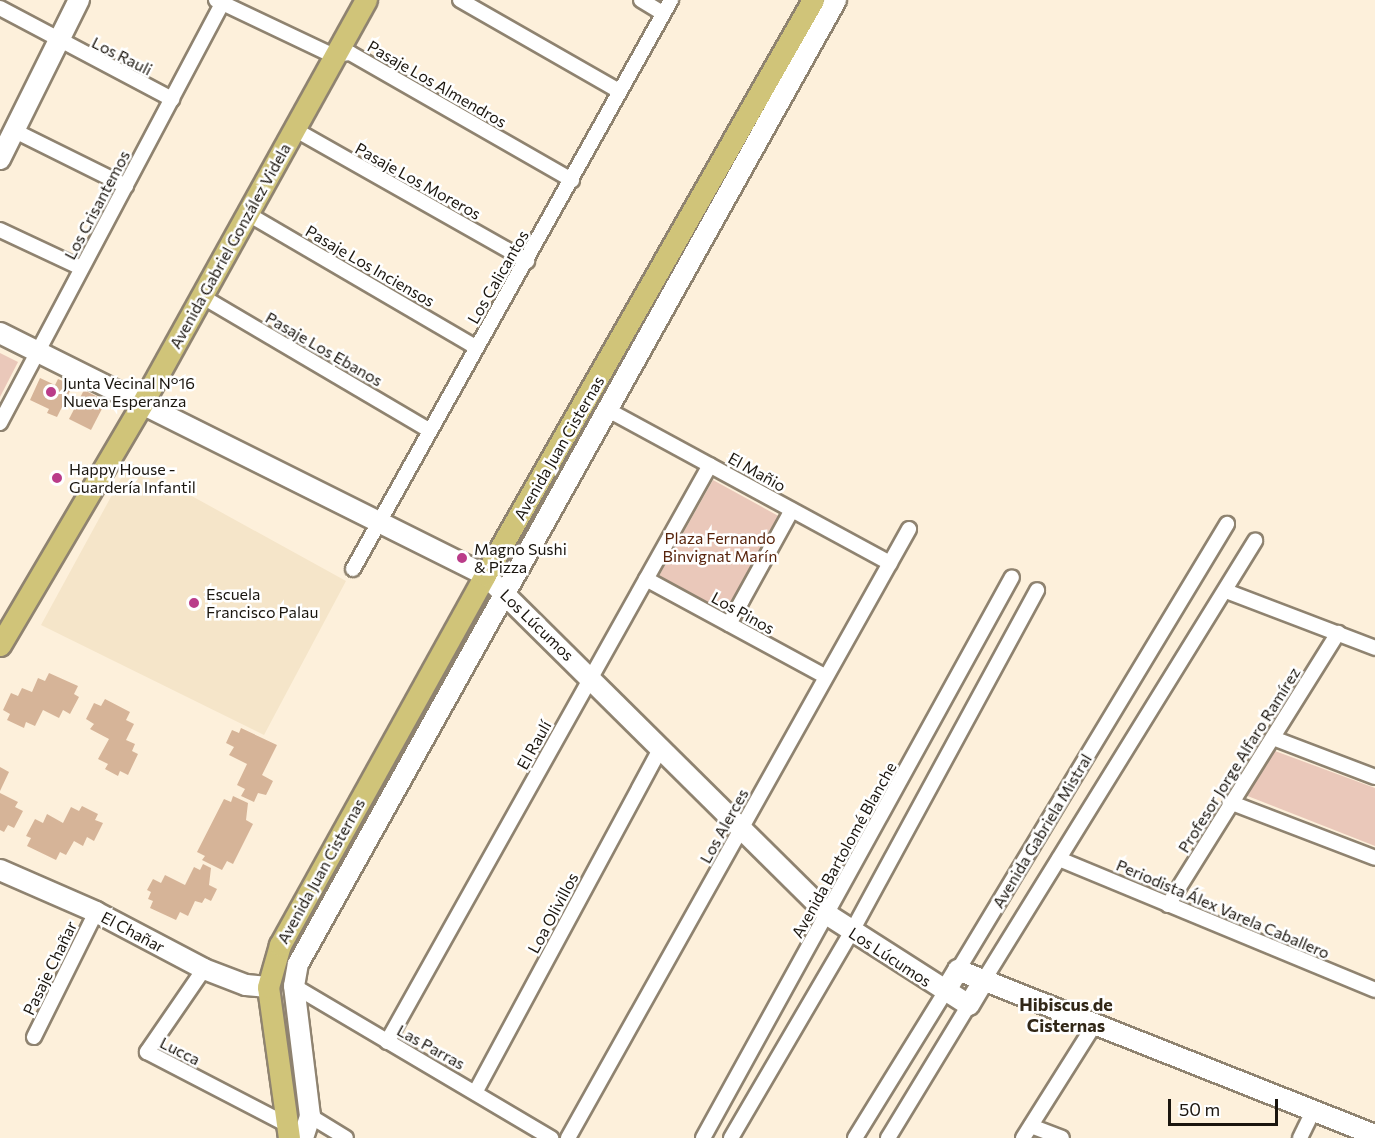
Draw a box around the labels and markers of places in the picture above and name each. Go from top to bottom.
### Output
place label: Junta Vecinal N°16 Nueva Esperanza [63,373,195,411]
marker: Junta Vecinal N°16 Nueva Esperanza [44,385,58,399]
place label: Happy House - Guardería Infantil [69,459,196,497]
marker: Happy House - Guardería Infantil [50,471,64,485]
place label: Magno Sushi & Pizza [474,539,567,577]
marker: Magno Sushi & Pizza [455,551,469,565]
place label: Escuela Francisco Palau [206,584,318,622]
marker: Escuela Francisco Palau [187,596,201,610]

